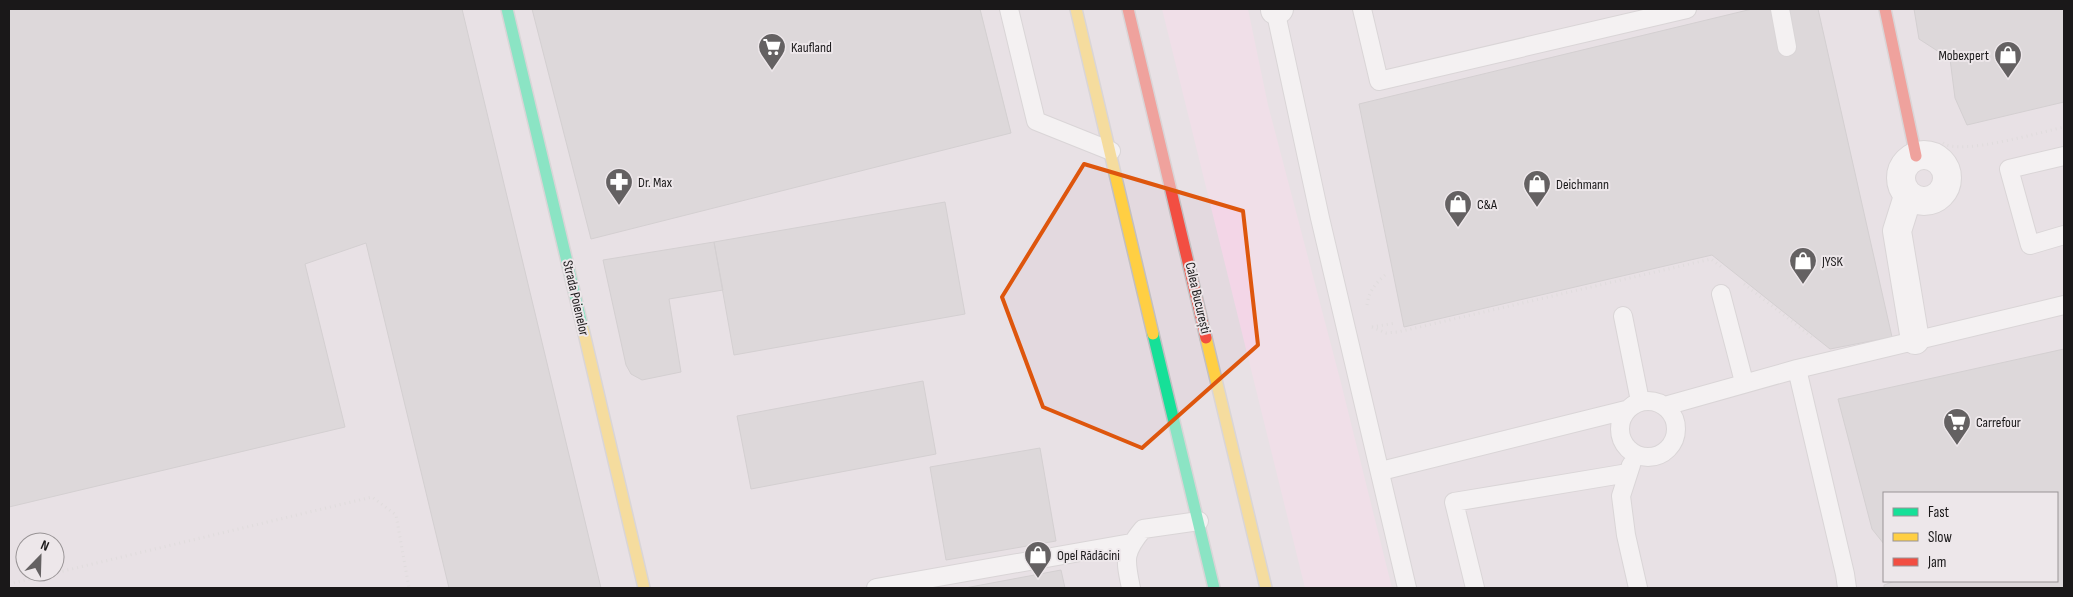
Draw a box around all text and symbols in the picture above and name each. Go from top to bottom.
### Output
supermarket icon: Kaufland [757,32,787,71]
place label: Kaufland [791,39,832,56]
shop icon: Mobexpert [1993,40,2023,79]
place label: Mobexpert [1938,47,1989,64]
pharmacy icon: Dr. Max [604,167,634,206]
shop icon: Deichmann [1522,169,1552,208]
place label: Dr. Max [638,174,673,191]
place label: Deichmann [1556,176,1609,193]
shop icon: C&A [1443,189,1473,228]
place label: C&A [1477,196,1498,213]
shop icon: JYSK [1788,246,1818,285]
place label: JYSK [1821,253,1844,270]
street label: Strada Poienelor [559,259,593,337]
street label: Calea București [1182,261,1214,335]
supermarket icon: Carrefour [1942,407,1972,446]
place label: Carrefour [1976,414,2021,431]
legend [1883,492,2058,582]
text: Fast [1928,503,1950,522]
text: Slow [1928,528,1952,547]
north arrow [15,532,65,582]
text: N [38,536,52,555]
shop icon: Opel Rădăcini [1023,540,1053,579]
place label: Opel Rădăcini [1057,547,1120,564]
text: Jam [1927,553,1946,572]

